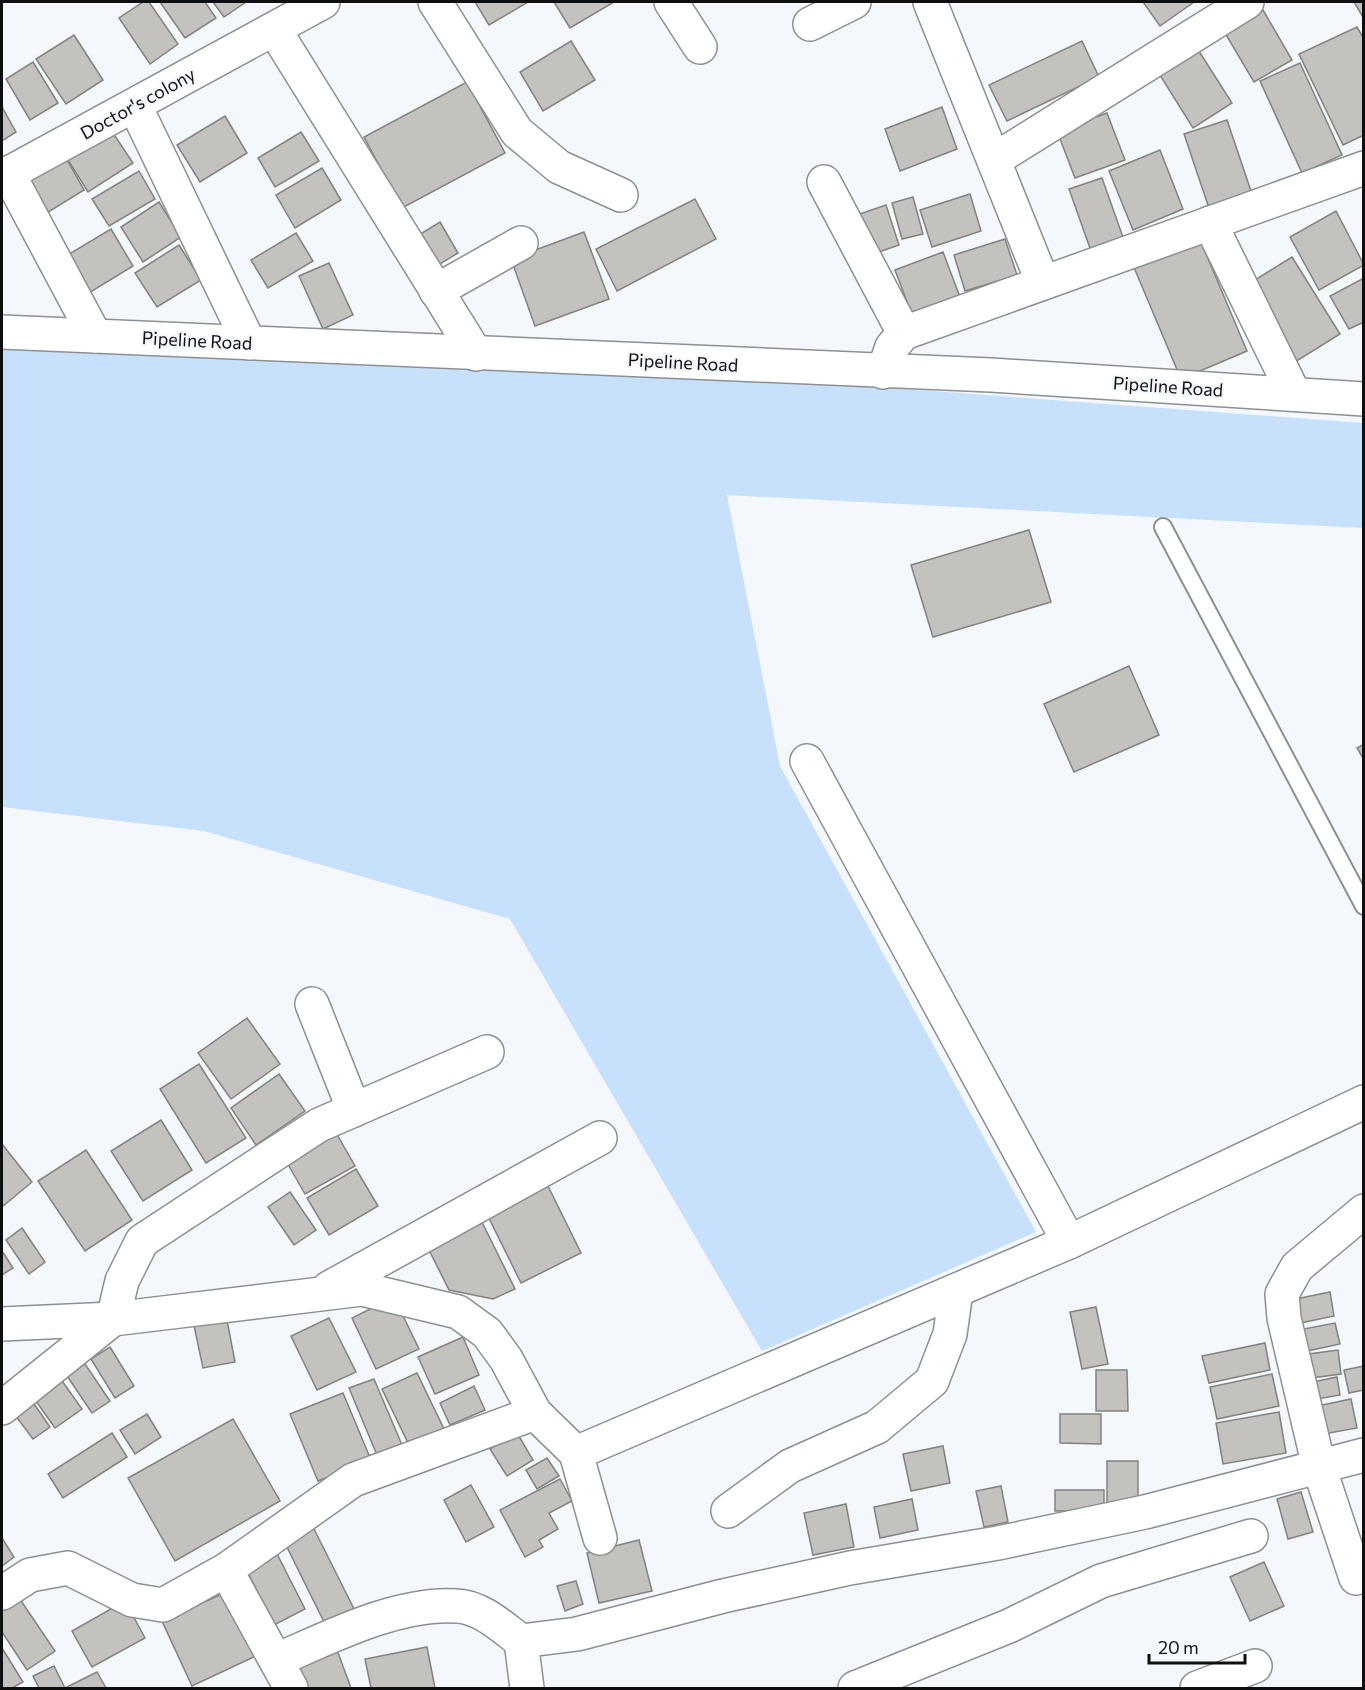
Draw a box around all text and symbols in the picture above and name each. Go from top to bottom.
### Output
street label: Doctor's colony [76,63,199,144]
street label: Pipeline Road [141,326,253,354]
street label: Pipeline Road [627,348,739,376]
street label: Pipeline Road [1112,371,1224,401]
scale bar [1149,1627,1245,1665]
text: 20 m [1158,1636,1199,1658]

